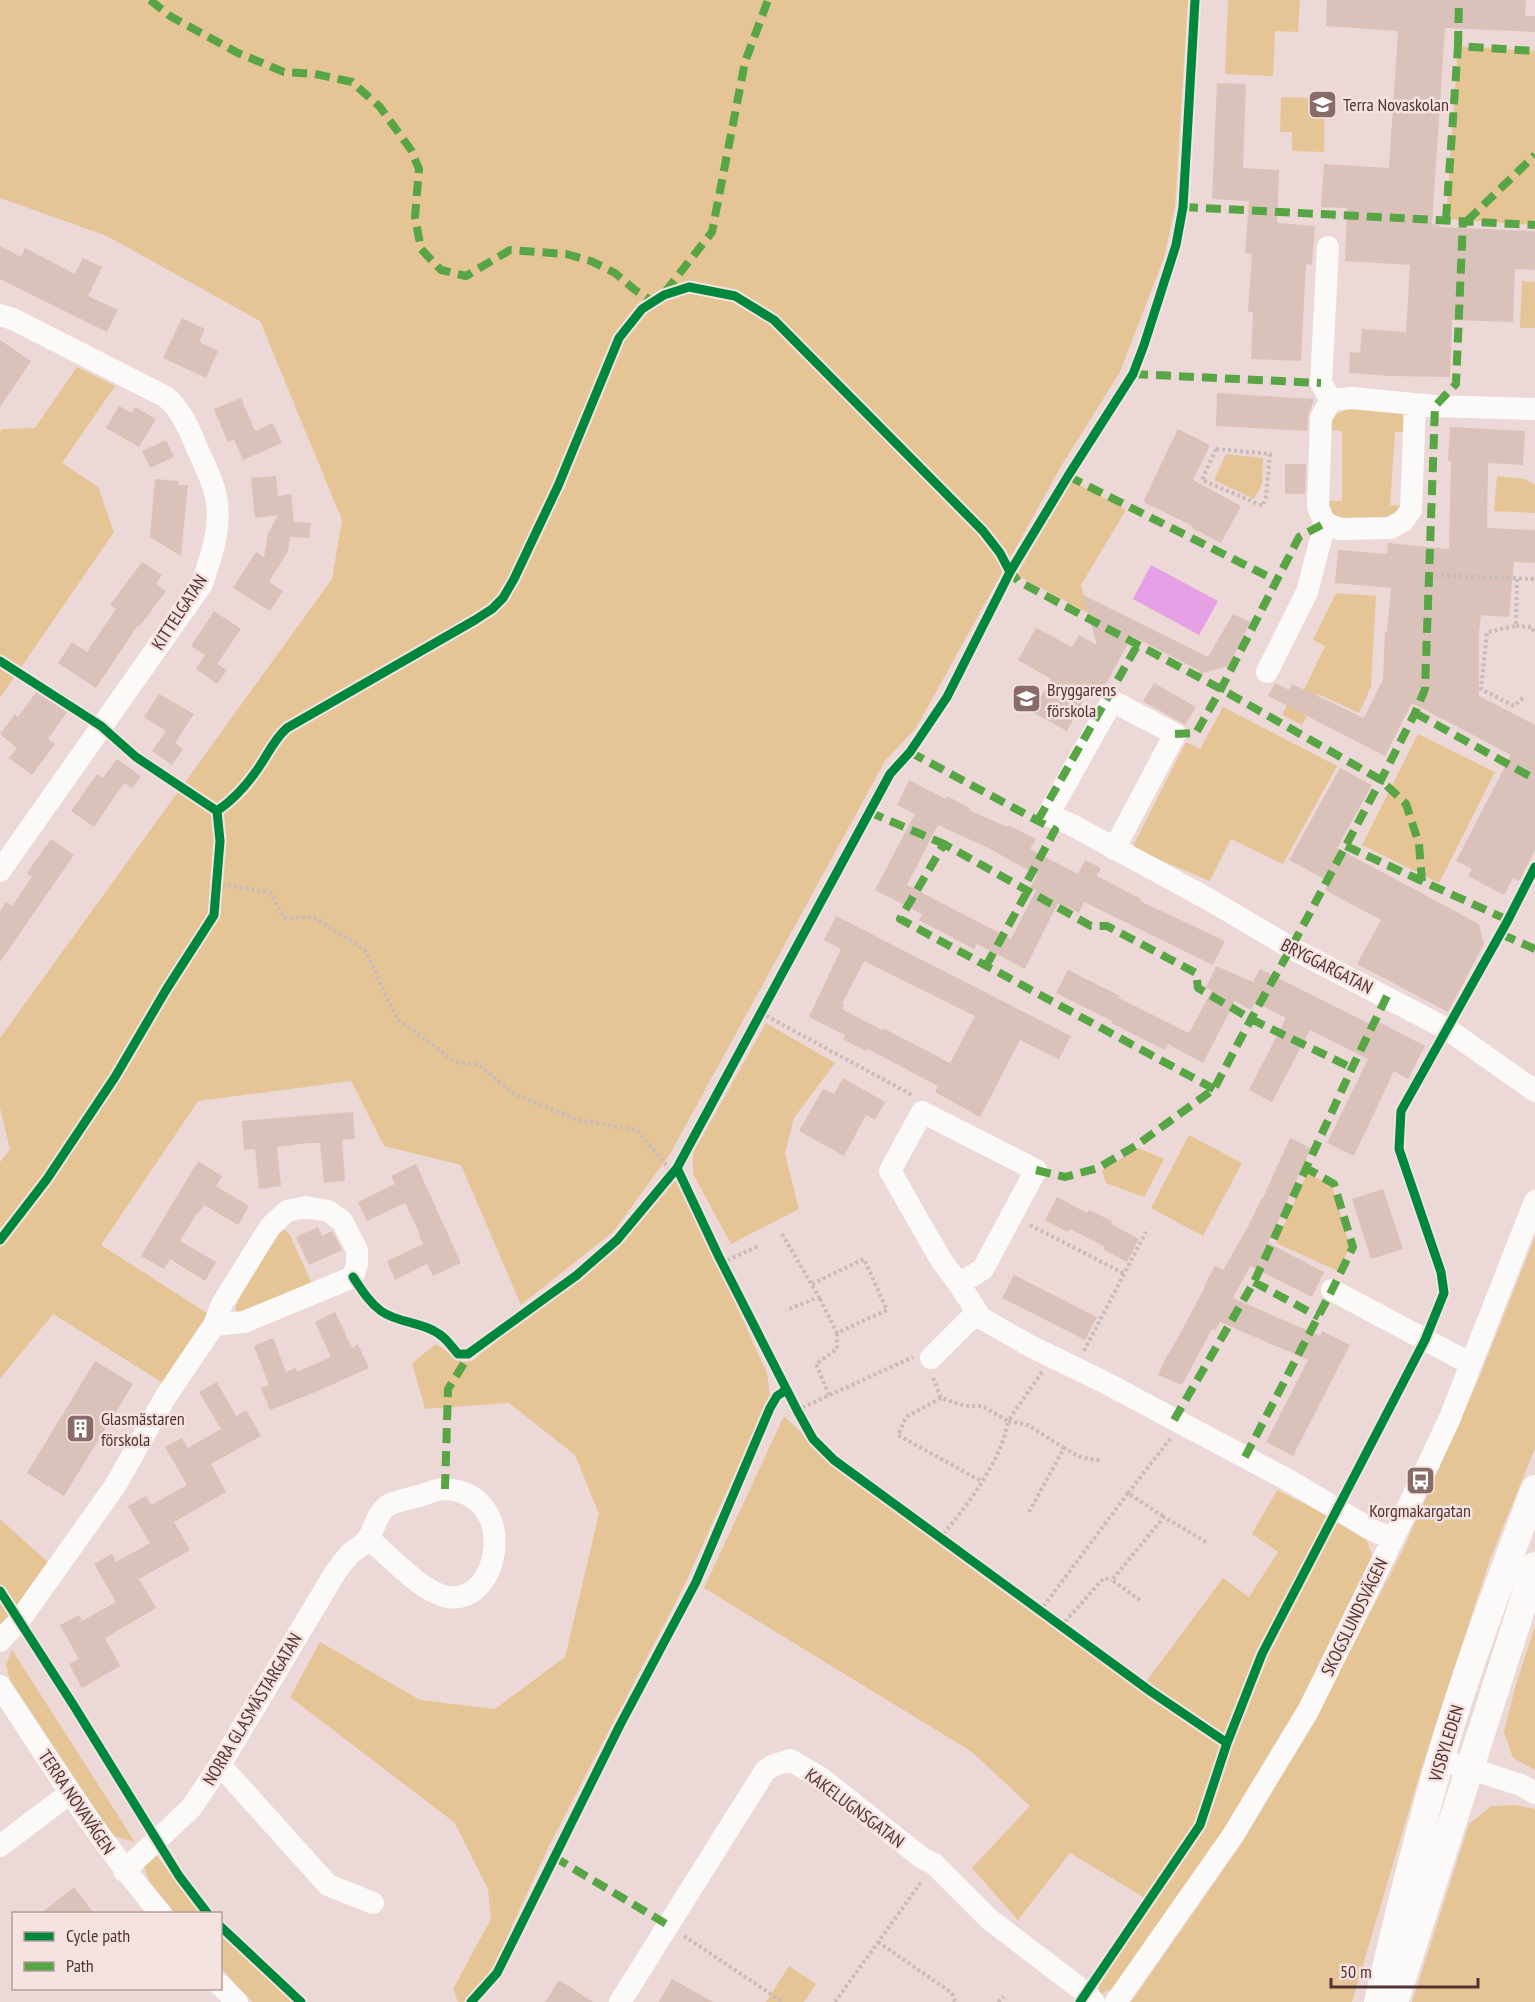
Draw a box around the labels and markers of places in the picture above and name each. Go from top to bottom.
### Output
school or university icon: Terra Novaskolan [1306,88,1338,120]
place label: Terra Novaskolan [1343,93,1449,116]
place label: Bryggarens förskola [1047,678,1116,722]
school or university icon: Bryggarens förskola [1010,683,1042,715]
place label: Glasmästaren förskola [101,1407,185,1451]
building icon: Glasmästaren förskola [64,1412,96,1444]
bus stop icon: Korgmakargatan [1404,1465,1436,1497]
place label: Korgmakargatan [1369,1499,1471,1522]

